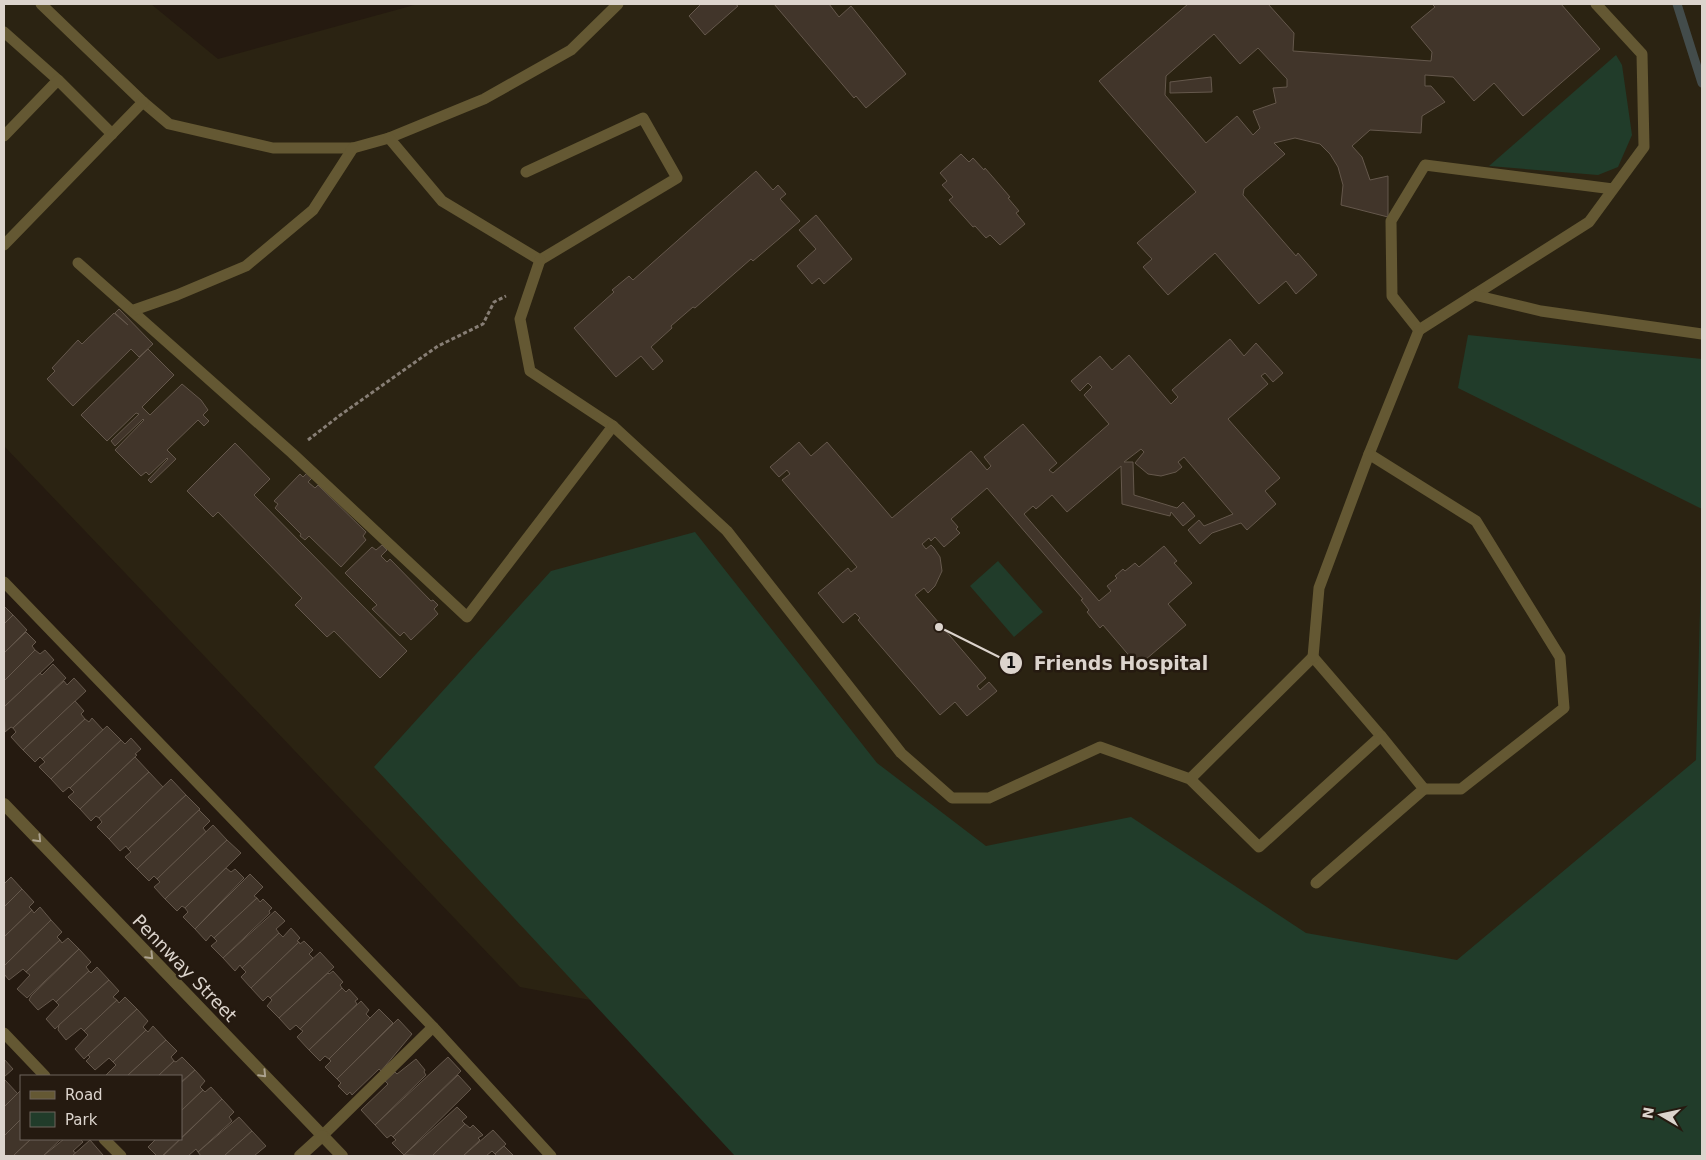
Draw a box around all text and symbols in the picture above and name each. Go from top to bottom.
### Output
callout: Friends Hospital [999,646,1218,680]
text: Friends Hospital [1034,652,1208,674]
text: 1 [1006,654,1016,672]
one-way arrow [32,834,41,843]
street label: Pennway Street [128,910,242,1026]
one-way arrow [144,951,153,960]
one-way arrow [257,1068,266,1077]
legend [20,1075,182,1140]
text: Road [65,1086,103,1104]
north arrow [1636,1090,1686,1140]
text: N [1639,1106,1657,1120]
text: Park [65,1111,98,1129]

